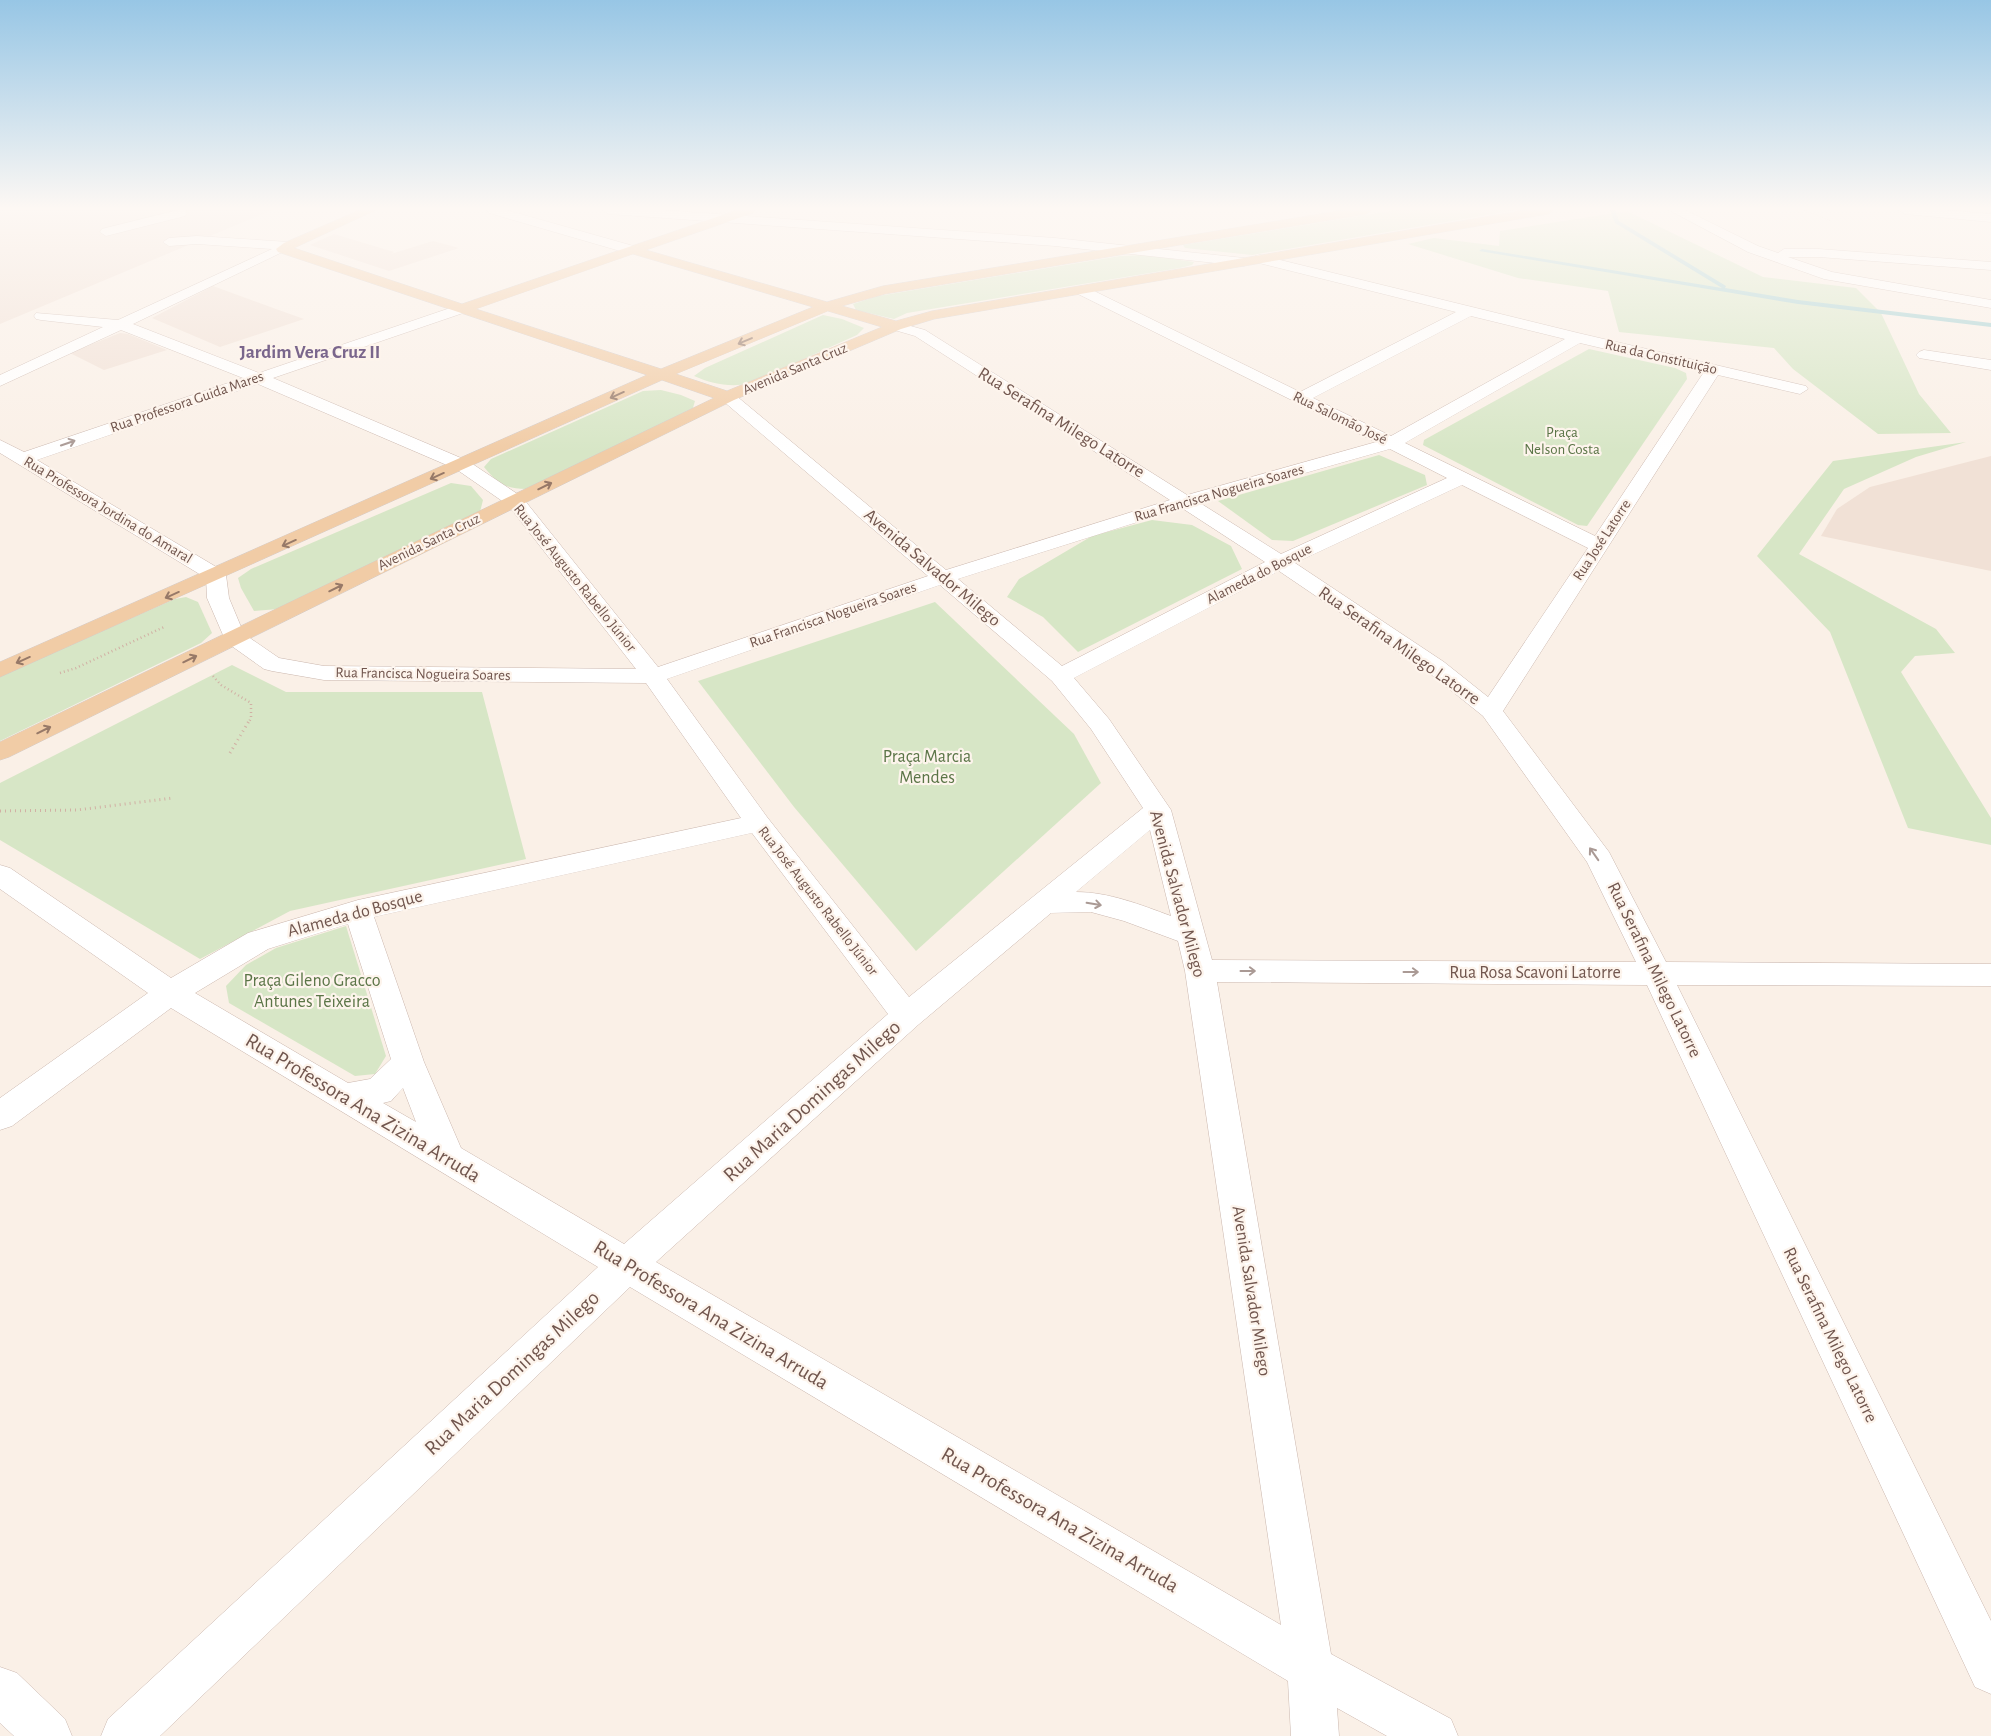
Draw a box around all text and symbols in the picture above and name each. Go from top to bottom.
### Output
one-way arrow [738,336,753,346]
street label: Rua da Constituição [1603,337,1719,377]
street label: Avenida Santa Cruz [741,340,849,398]
district label: Jardim Vera Cruz II [240,343,380,362]
street label: Rua Serafina Milego Latorre [975,364,1147,482]
street label: Rua Professora Guida Mares [108,369,266,435]
street label: Rua Salomão José [1291,389,1389,447]
one-way arrow [610,391,625,400]
park label: Praça Nelson Costa [1524,425,1600,457]
one-way arrow [59,438,75,447]
street label: Rua Professora Jordina do Amaral [21,454,195,566]
street label: Rua Francisca Nogueira Soares [1133,462,1305,524]
one-way arrow [430,472,445,481]
one-way arrow [537,481,552,490]
street label: Rua José Latorre [1570,497,1634,583]
street label: Rua José Augusto Rabello Júnior [511,501,639,655]
street label: Avenida Salvador Milego [860,506,1004,630]
street label: Avenida Santa Cruz [376,511,482,573]
one-way arrow [282,538,297,548]
street label: Alameda do Bosque [1204,541,1314,607]
street label: Rua Francisca Nogueira Soares [748,579,918,651]
one-way arrow [328,583,343,592]
street label: Rua Serafina Milego Latorre [1315,583,1483,709]
one-way arrow [165,590,180,600]
one-way arrow [182,654,197,663]
one-way arrow [16,655,31,665]
street label: Rua Francisca Nogueira Soares [335,665,511,683]
one-way arrow [36,725,51,734]
park label: Praça Marcia Mendes [883,748,971,787]
street label: Avenida Salvador Milego [1146,809,1208,980]
street label: Rua José Augusto Rabello Júnior [755,824,881,979]
one-way arrow [1589,847,1599,861]
street label: Rua Serafina Milego Latorre [1604,880,1704,1060]
street label: Alameda do Bosque [286,887,424,941]
one-way arrow [1086,899,1102,909]
street label: Rua Rosa Scavoni Latorre [1449,964,1621,982]
one-way arrow [1240,966,1256,976]
one-way arrow [1402,967,1419,977]
park label: Praça Gileno Gracco Antunes Teixeira [243,972,381,1011]
street label: Rua Maria Domingas Milego [719,1016,905,1186]
street label: Rua Professora Ana Zizina Arruda [242,1029,484,1187]
street label: Avenida Salvador Milego [1229,1205,1273,1377]
street label: Rua Professora Ana Zizina Arruda [590,1236,832,1394]
street label: Rua Serafina Milego Latorre [1780,1245,1880,1425]
street label: Rua Maria Domingas Milego [421,1287,603,1459]
street label: Rua Professora Ana Zizina Arruda [938,1443,1182,1597]

